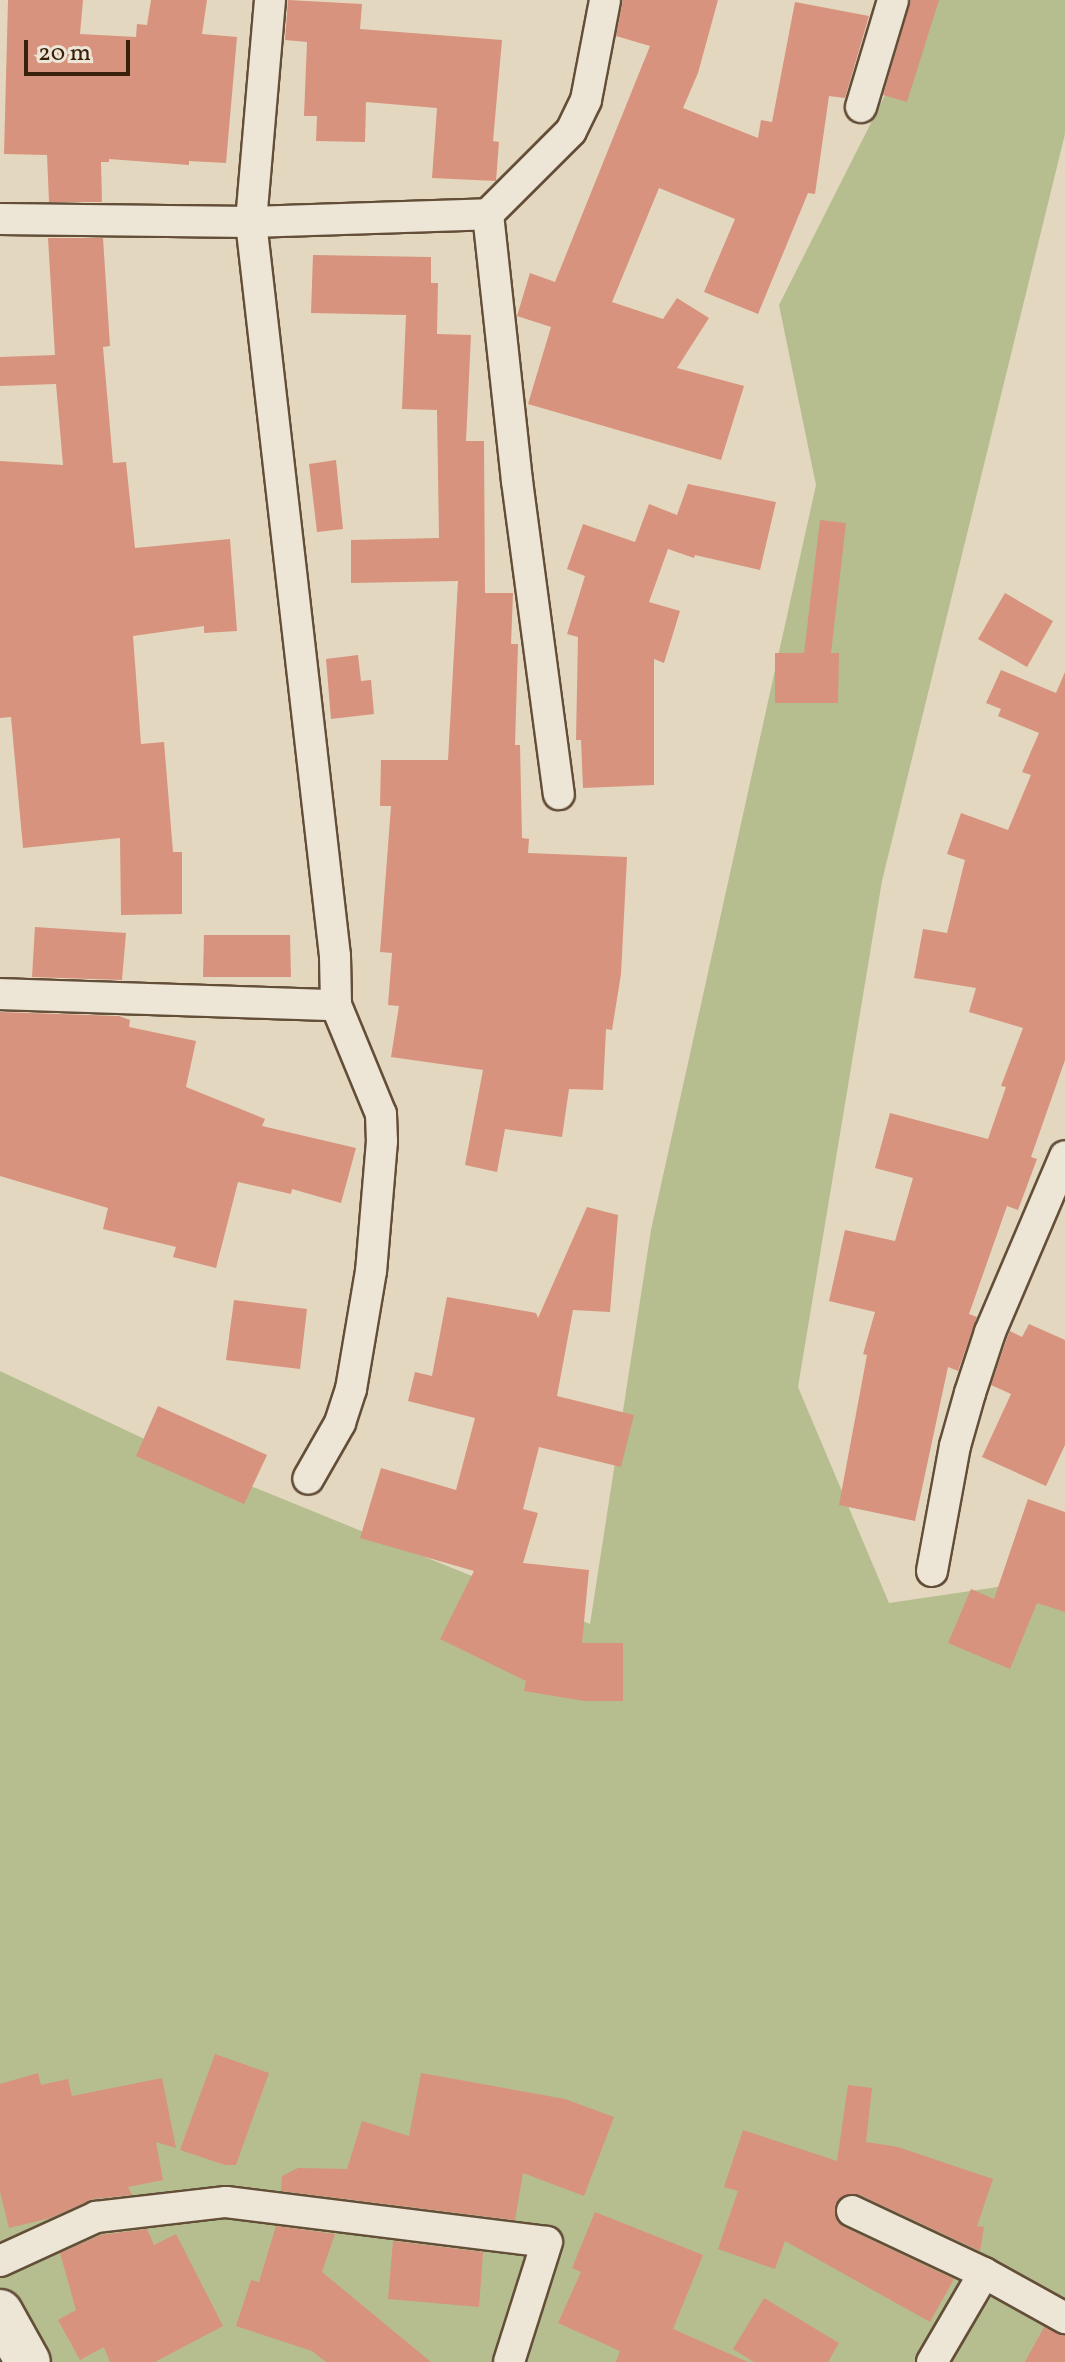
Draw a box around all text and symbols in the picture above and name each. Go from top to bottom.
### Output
scale bar [28,24,134,74]
text: 20 m [38,37,91,71]

